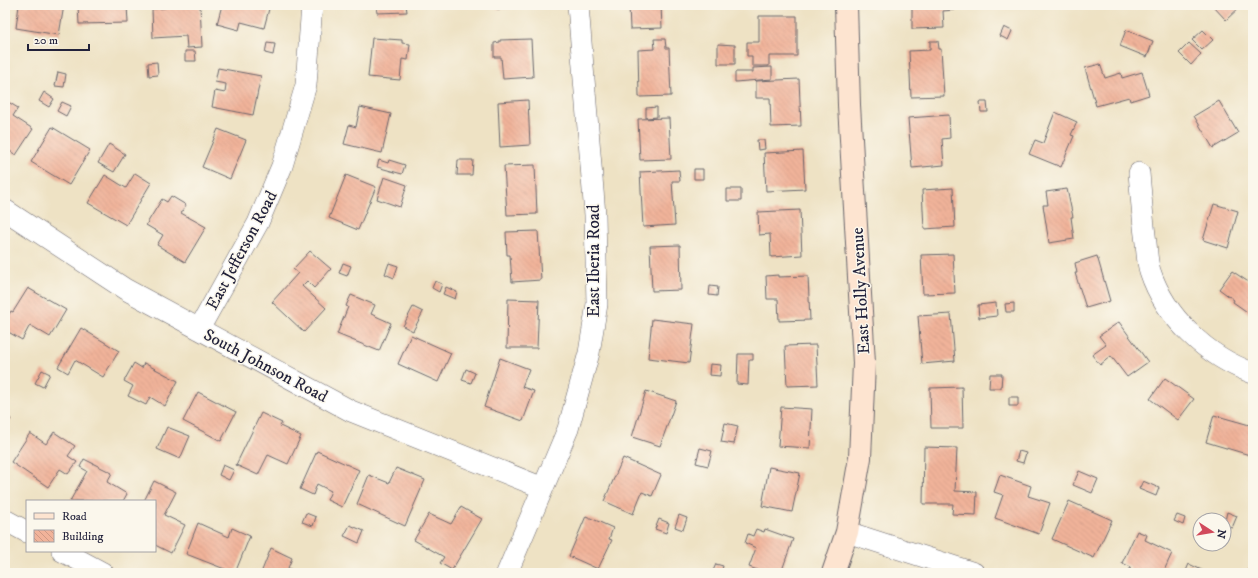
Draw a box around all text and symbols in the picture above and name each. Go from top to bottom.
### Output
scale bar [28,26,89,52]
text: 20 m [34,33,58,48]
street label: East Jefferson Road [201,187,283,314]
street label: East Iberia Road [583,204,605,317]
street label: East Holly Avenue [847,227,875,355]
street label: South Johnson Road [200,324,332,408]
legend [26,500,156,552]
text: Road [62,509,87,524]
north arrow [1192,512,1232,552]
text: N [1213,528,1229,540]
text: Building [62,529,103,544]

